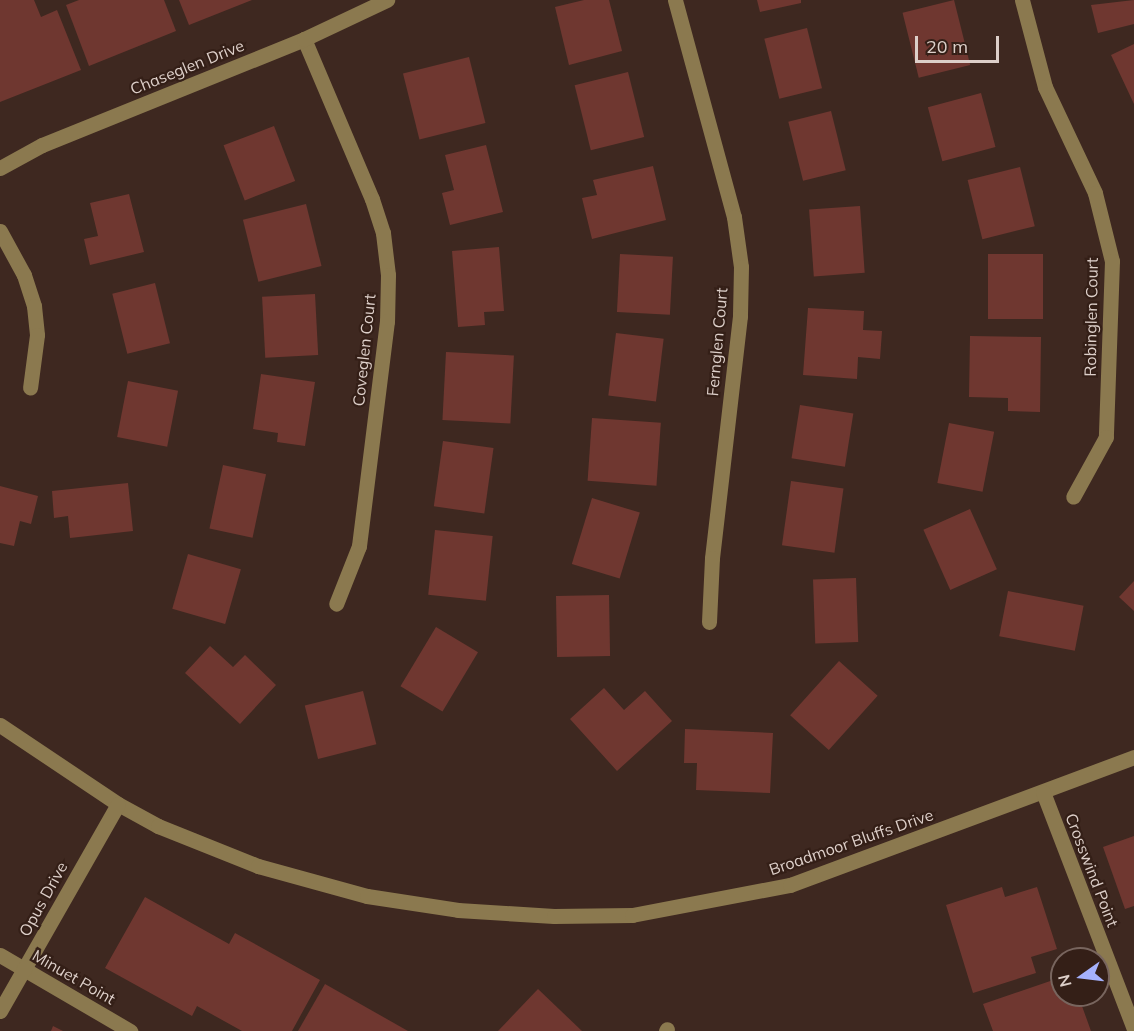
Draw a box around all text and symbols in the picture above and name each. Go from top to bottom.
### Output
scale bar [918,24,1002,62]
street label: Chaseglen Drive [127,35,247,99]
text: 20 m [926,35,968,58]
street label: Robinglen Court [1080,257,1102,377]
street label: Fernglen Court [703,287,731,397]
street label: Coveglen Court [349,293,379,407]
street label: Broadmoor Bluffs Drive [766,805,936,879]
street label: Crosswind Point [1061,810,1123,930]
street label: Opus Drive [15,859,71,939]
street label: Minuet Point [29,946,119,1008]
north arrow [1050,947,1110,1007]
text: N [1053,973,1076,989]

